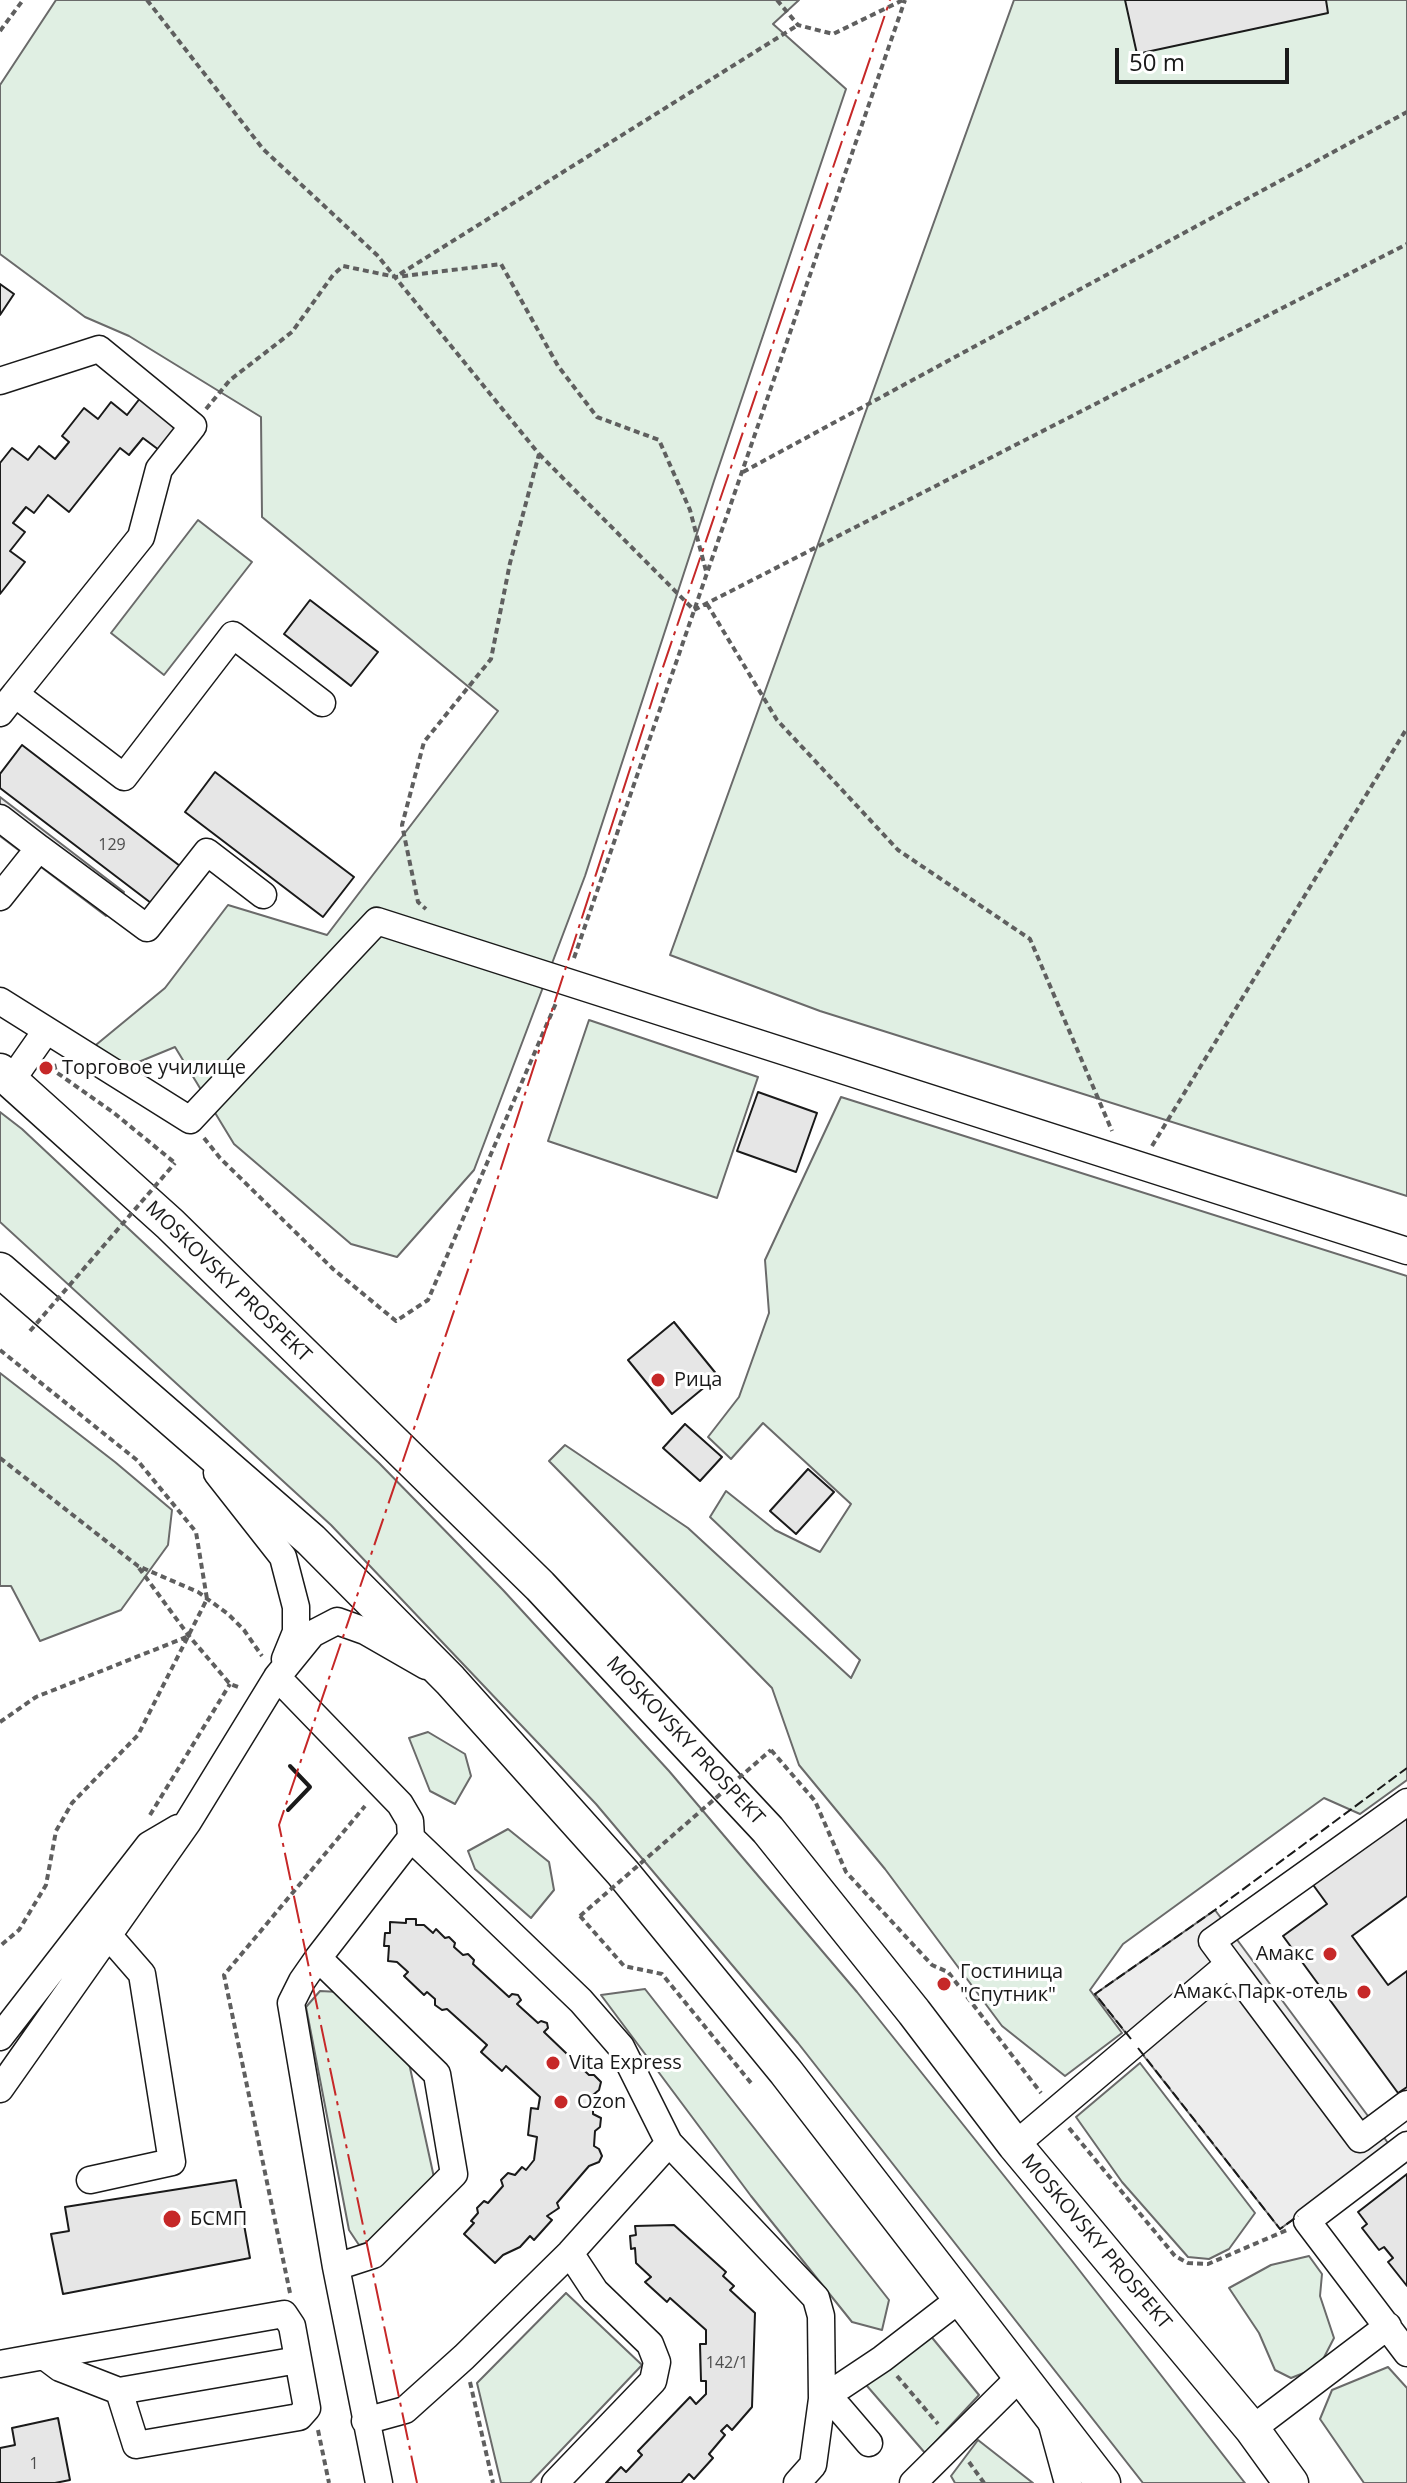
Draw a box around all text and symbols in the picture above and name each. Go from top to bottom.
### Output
scale bar [1119,32,1293,82]
text: 50 m [1129,45,1185,78]
house number: 129 [98,835,126,855]
place label: Торговое училище [62,1056,246,1080]
marker: Торговое училище [37,1059,55,1077]
street label: MOSKOVSKY PROSPEKT [140,1197,316,1367]
place label: Рица [674,1368,722,1392]
marker: Рица [649,1371,667,1389]
street label: MOSKOVSKY PROSPEKT [601,1652,769,1830]
place label: Амакс [1256,1942,1314,1966]
marker: Амакс [1321,1945,1339,1963]
place label: Гостиница "Спутник" [960,1960,1063,2007]
marker: Гостиница "Спутник" [935,1975,953,1993]
place label: Амакс Парк-отель [1174,1980,1348,2004]
marker: Амакс Парк-отель [1355,1983,1373,2001]
place label: Vita Express [569,2051,682,2075]
marker: Vita Express [544,2054,562,2072]
place label: Ozon [577,2090,626,2114]
marker: Ozon [552,2093,570,2111]
street label: MOSKOVSKY PROSPEKT [1016,2150,1176,2334]
place label: БСМП [190,2207,247,2231]
marker: БСМП [161,2208,183,2230]
house number: 142/1 [706,2353,748,2373]
house number: 1 [29,2454,39,2474]

